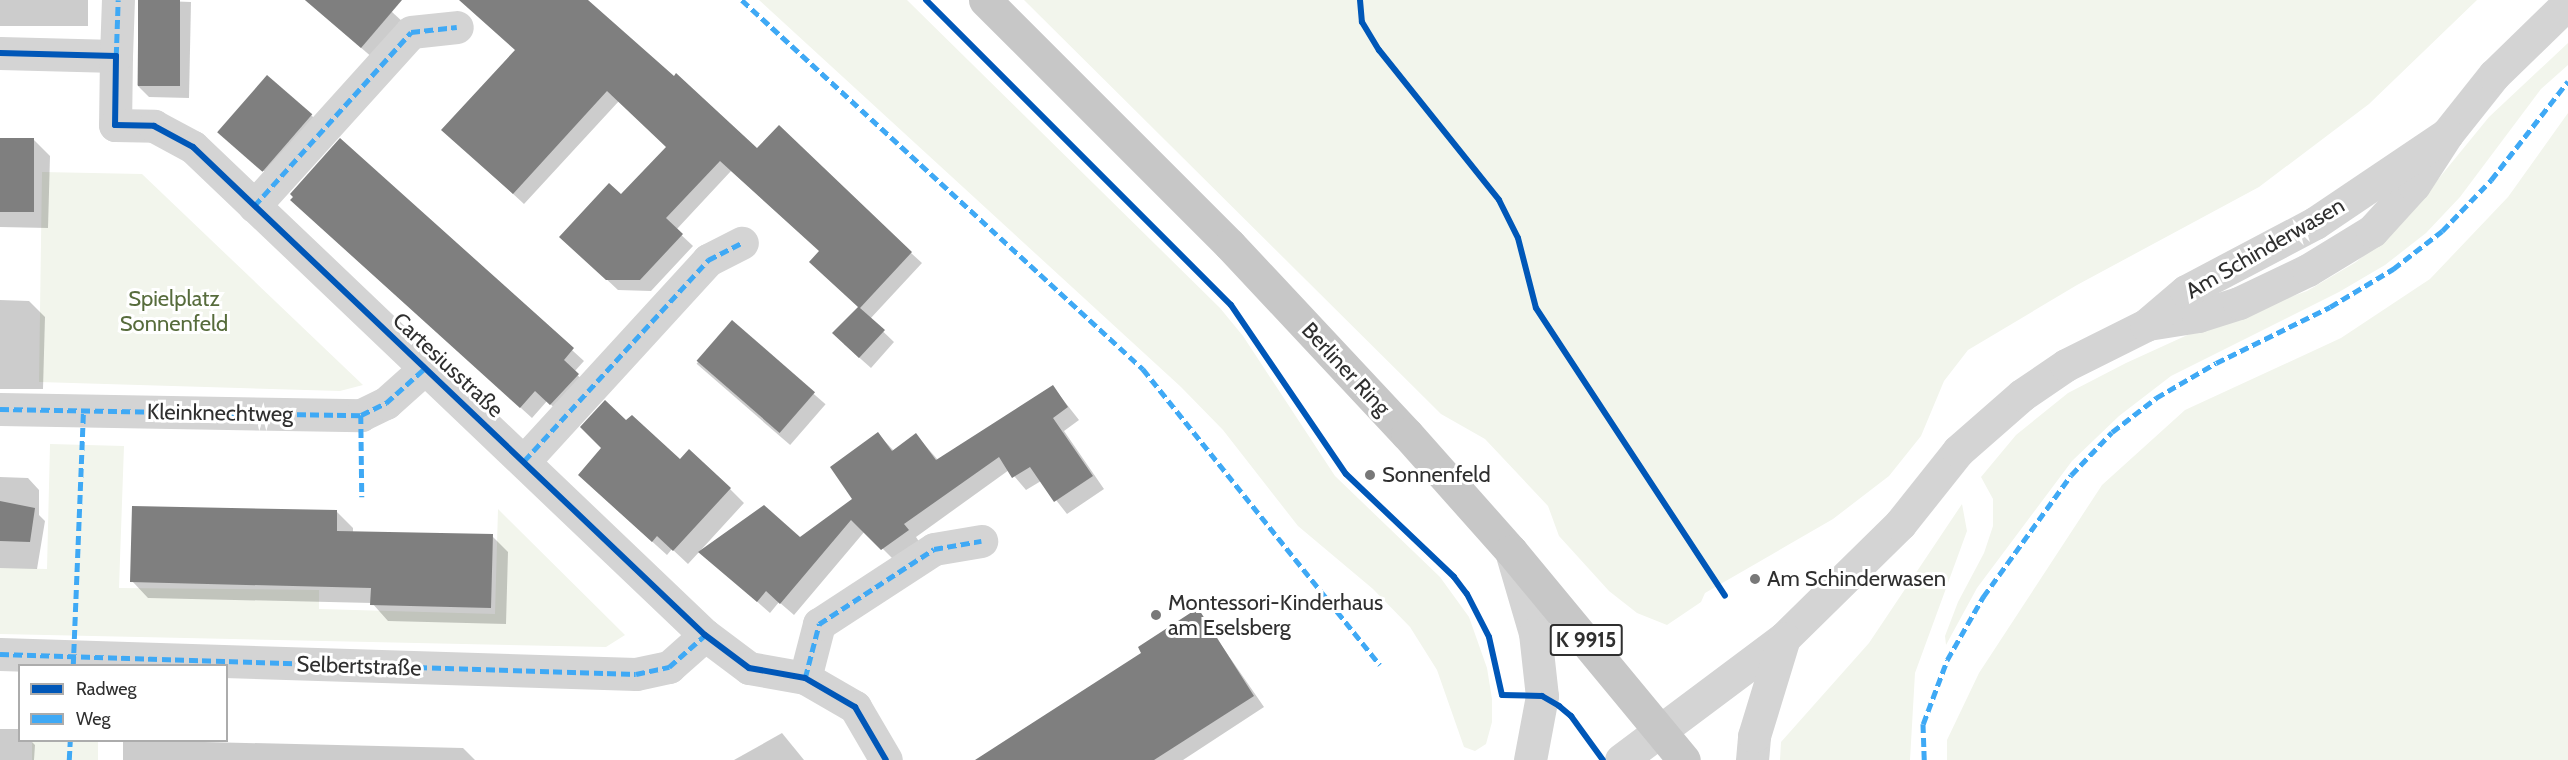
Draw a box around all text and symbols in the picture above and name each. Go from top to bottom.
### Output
street label: Am Schinderwasen [2181,192,2349,304]
park label: Spielplatz Sonnenfeld [120,285,228,336]
street label: Cartesiusstraße [387,307,509,423]
street label: Berliner Ring [1296,317,1396,421]
street label: Kleinknechtweg [147,399,293,427]
place label: Sonnenfeld [1382,462,1491,488]
marker: Sonnenfeld [1363,468,1377,482]
place label: Am Schinderwasen [1767,566,1946,592]
marker: Am Schinderwasen [1748,572,1762,586]
place label: Montessori-Kinderhaus am Eselsberg [1168,589,1383,640]
marker: Montessori-Kinderhaus am Eselsberg [1149,608,1163,622]
road number: K 9915 [1548,622,1624,658]
street label: Selbertstraße [296,651,422,681]
legend [18,664,228,742]
text: Radweg [76,678,137,700]
text: Weg [76,708,111,730]

